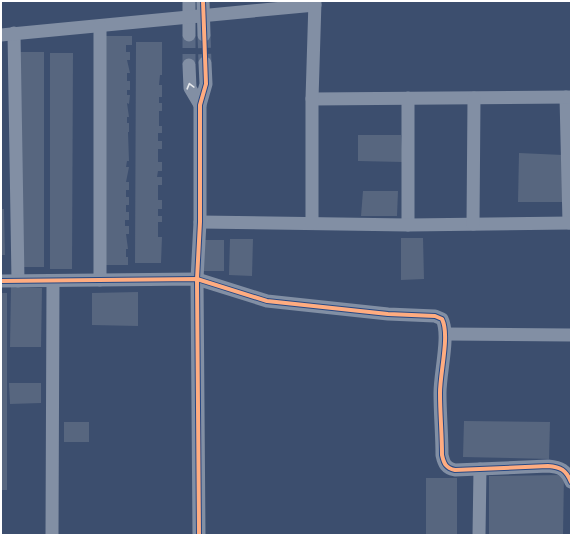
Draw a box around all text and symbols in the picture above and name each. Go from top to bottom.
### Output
one-way arrow [187,83,195,89]

